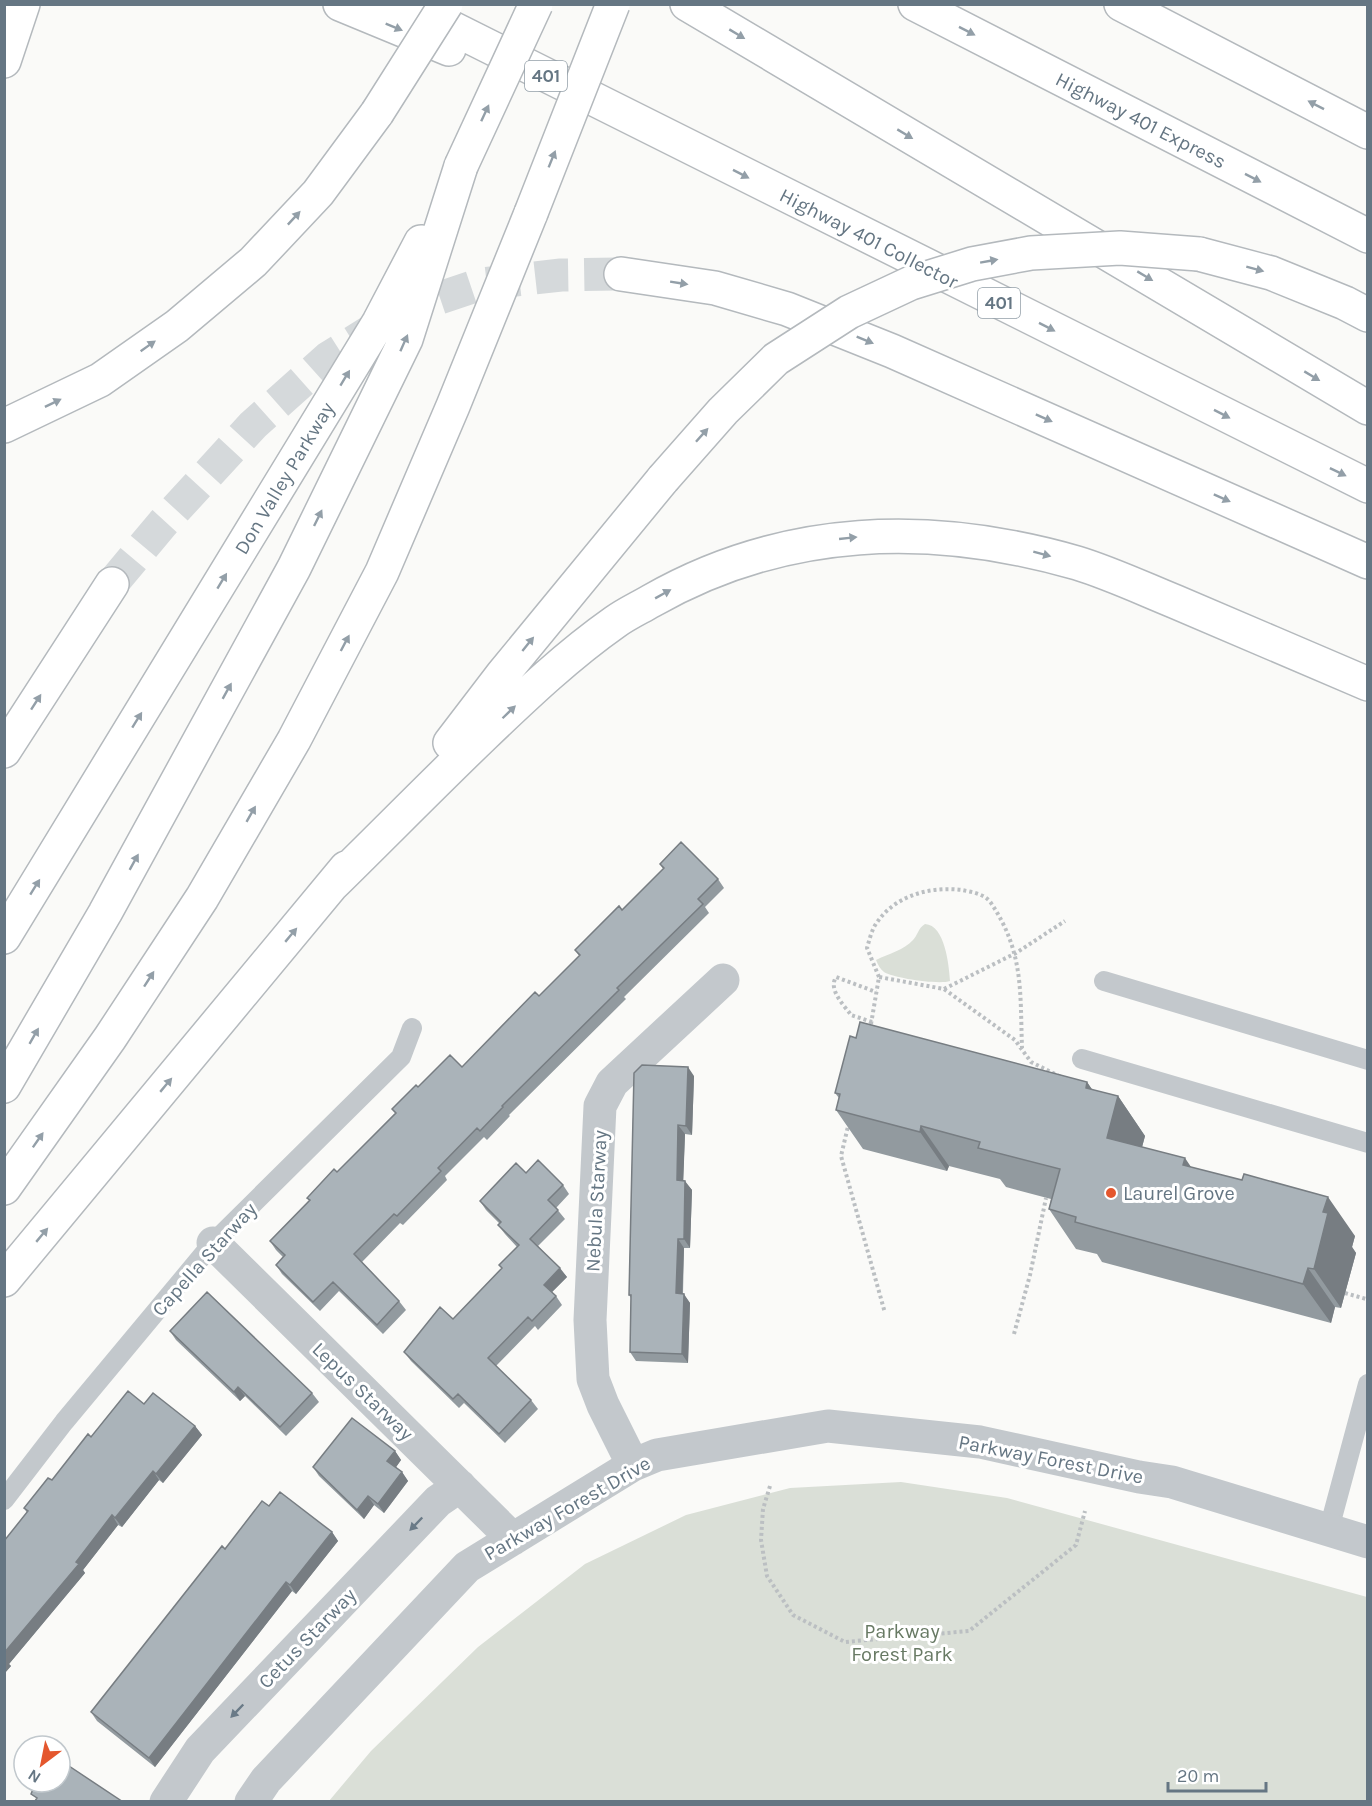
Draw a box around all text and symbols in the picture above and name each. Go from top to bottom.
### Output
one-way arrow [385,23,403,32]
one-way arrow [959,26,976,36]
one-way arrow [729,29,745,40]
road number: 401 [525,61,567,91]
street label: Highway 401 Express [1052,67,1230,173]
one-way arrow [1307,100,1324,110]
one-way arrow [481,104,490,121]
one-way arrow [897,128,913,139]
one-way arrow [548,150,557,168]
one-way arrow [733,169,750,179]
one-way arrow [1244,173,1261,182]
street label: Highway 401 Collector [776,183,963,294]
one-way arrow [287,210,301,225]
one-way arrow [979,256,998,265]
one-way arrow [1246,265,1264,274]
one-way arrow [1137,271,1154,281]
one-way arrow [670,278,689,287]
road number: 401 [978,288,1020,318]
one-way arrow [1039,322,1056,331]
one-way arrow [399,335,408,352]
one-way arrow [856,336,874,345]
one-way arrow [140,340,156,352]
one-way arrow [340,369,350,386]
one-way arrow [1304,370,1321,380]
street label: Don Valley Parkway [230,398,339,559]
one-way arrow [44,399,61,408]
one-way arrow [1213,409,1230,419]
one-way arrow [1035,414,1052,423]
one-way arrow [695,428,708,443]
one-way arrow [1330,467,1347,476]
one-way arrow [1213,493,1230,502]
one-way arrow [314,510,323,527]
one-way arrow [839,533,858,543]
one-way arrow [1033,550,1051,559]
one-way arrow [217,573,228,589]
one-way arrow [655,589,672,599]
one-way arrow [340,634,350,651]
one-way arrow [521,637,534,652]
one-way arrow [222,682,232,699]
one-way arrow [31,693,42,710]
one-way arrow [501,705,515,719]
one-way arrow [132,712,143,729]
one-way arrow [246,805,256,822]
one-way arrow [128,854,139,870]
one-way arrow [30,879,41,895]
one-way arrow [284,928,297,943]
one-way arrow [143,972,155,988]
one-way arrow [29,1027,39,1044]
one-way arrow [160,1077,173,1093]
street label: Nebula Starway [581,1130,612,1272]
one-way arrow [32,1132,44,1148]
place label: Laurel Grove [1123,1182,1235,1205]
marker: Laurel Grove [1104,1186,1118,1200]
street label: Capella Starway [147,1198,261,1321]
one-way arrow [35,1228,48,1243]
street label: Lepus Starway [307,1337,418,1445]
street label: Parkway Forest Drive [956,1430,1145,1489]
street label: Parkway Forest Drive [480,1451,654,1565]
one-way arrow [409,1517,423,1532]
street label: Cetus Starway [254,1584,361,1693]
park label: Parkway Forest Park [851,1620,953,1666]
one-way arrow [231,1703,245,1717]
north arrow [12,1734,72,1794]
scale bar [1168,1755,1266,1793]
text: N [24,1765,44,1787]
text: 20 m [1177,1765,1219,1787]

